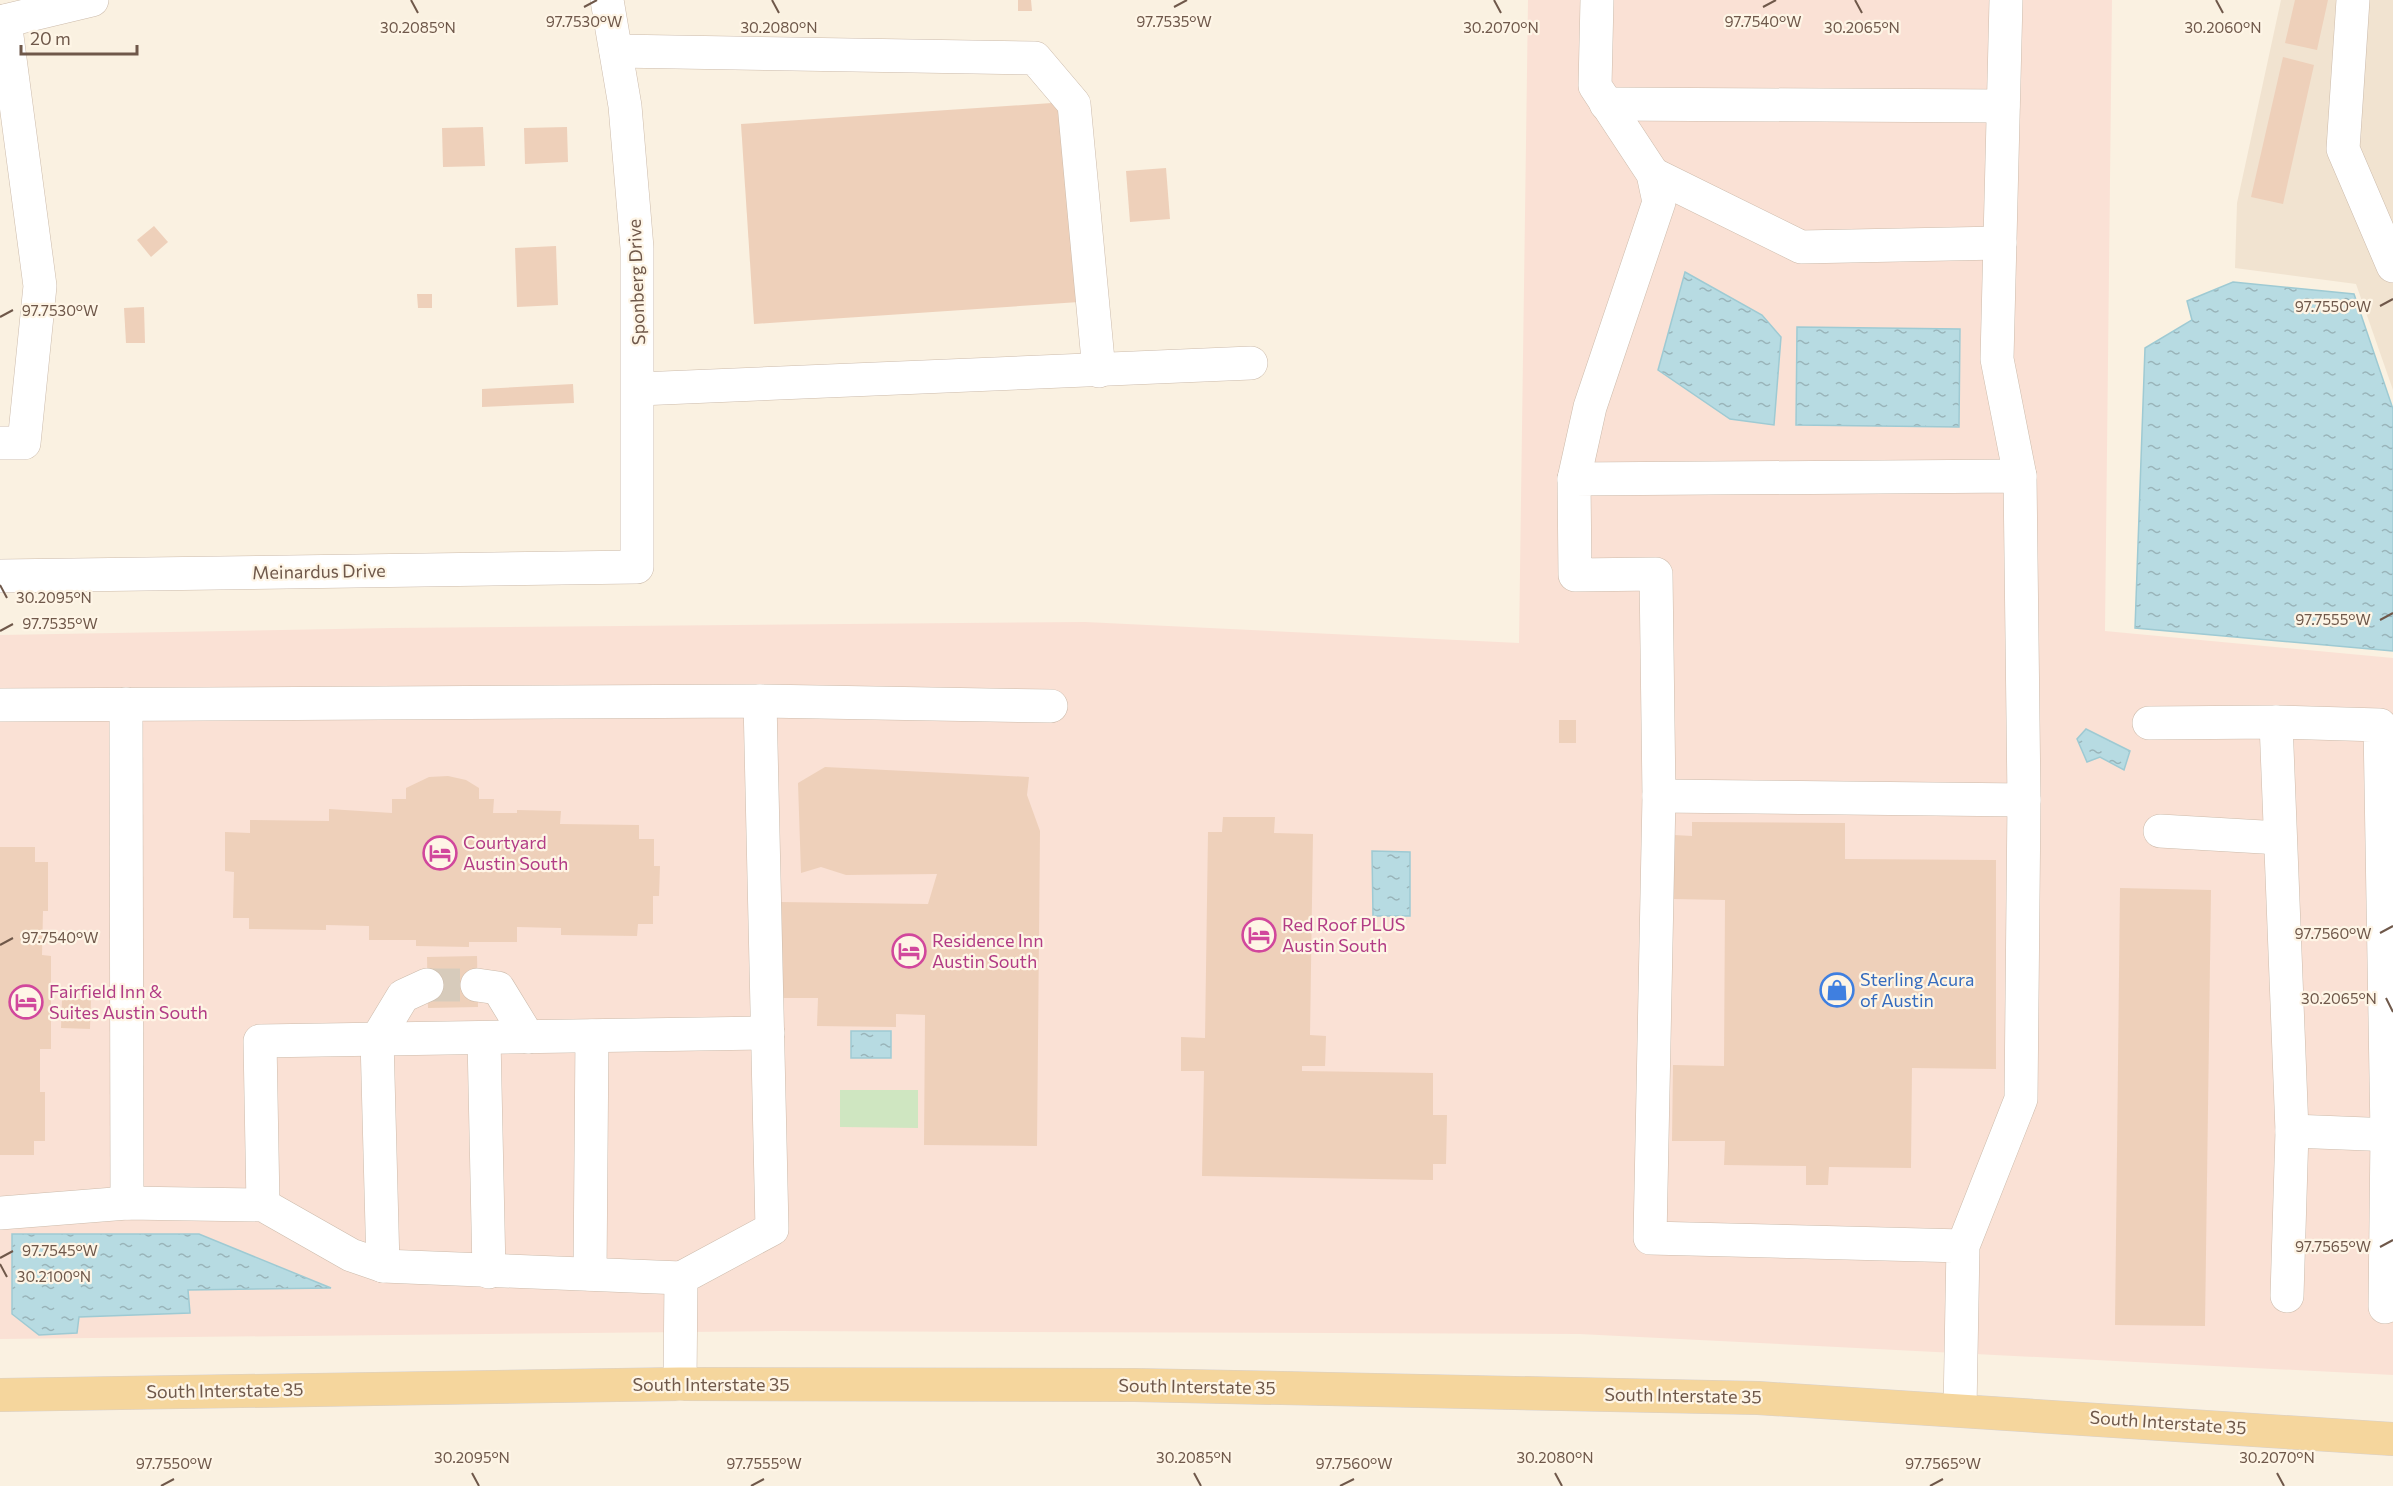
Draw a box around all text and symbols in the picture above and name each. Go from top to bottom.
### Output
text: 97.7530°W [546,12,622,30]
text: 97.7535°W [1136,12,1212,30]
text: 97.7540°W [1725,12,1801,30]
scale bar [21,18,136,56]
text: 30.2085°N [380,18,456,36]
text: 30.2080°N [741,18,817,36]
text: 30.2070°N [1463,18,1539,36]
text: 30.2065°N [1824,18,1900,36]
text: 30.2060°N [2185,18,2261,36]
text: 20 m [30,27,71,49]
street label: Sponberg Drive [623,219,649,346]
text: 97.7550°W [2295,297,2371,315]
text: 97.7530°W [22,301,98,319]
street label: Meinardus Drive [252,559,386,583]
text: 30.2095°N [16,588,92,606]
text: 97.7555°W [2295,610,2371,628]
text: 97.7535°W [22,614,98,632]
place label: Courtyard Austin South [463,831,568,874]
hotel icon: Courtyard Austin South [422,835,458,871]
place label: Red Roof PLUS Austin South [1282,913,1405,956]
hotel icon: Red Roof PLUS Austin South [1241,917,1277,953]
text: 97.7560°W [2294,924,2372,942]
text: 97.7540°W [22,928,98,946]
place label: Residence Inn Austin South [932,929,1044,972]
hotel icon: Residence Inn Austin South [891,933,927,969]
place label: Sterling Acura of Austin [1860,968,1974,1011]
shop icon: Sterling Acura of Austin [1819,972,1855,1008]
place label: Fairfield Inn & Suites Austin South [49,980,208,1023]
hotel icon: Fairfield Inn & Suites Austin South [8,984,44,1020]
text: 30.2065°N [2301,989,2377,1007]
text: 97.7565°W [2295,1237,2371,1255]
text: 97.7545°W [22,1241,98,1259]
text: 30.2100°N [17,1267,91,1285]
street label: South Interstate 35 [632,1373,790,1395]
street label: South Interstate 35 [1118,1374,1276,1398]
street label: South Interstate 35 [146,1378,304,1402]
street label: South Interstate 35 [1604,1383,1762,1407]
street label: South Interstate 35 [2089,1406,2247,1438]
text: 30.2095°N [434,1448,510,1466]
text: 30.2085°N [1156,1448,1232,1466]
text: 30.2080°N [1517,1448,1593,1466]
text: 30.2070°N [2239,1448,2315,1466]
text: 97.7550°W [136,1454,212,1472]
text: 97.7555°W [726,1454,802,1472]
text: 97.7560°W [1315,1454,1393,1472]
text: 97.7565°W [1905,1454,1981,1472]

